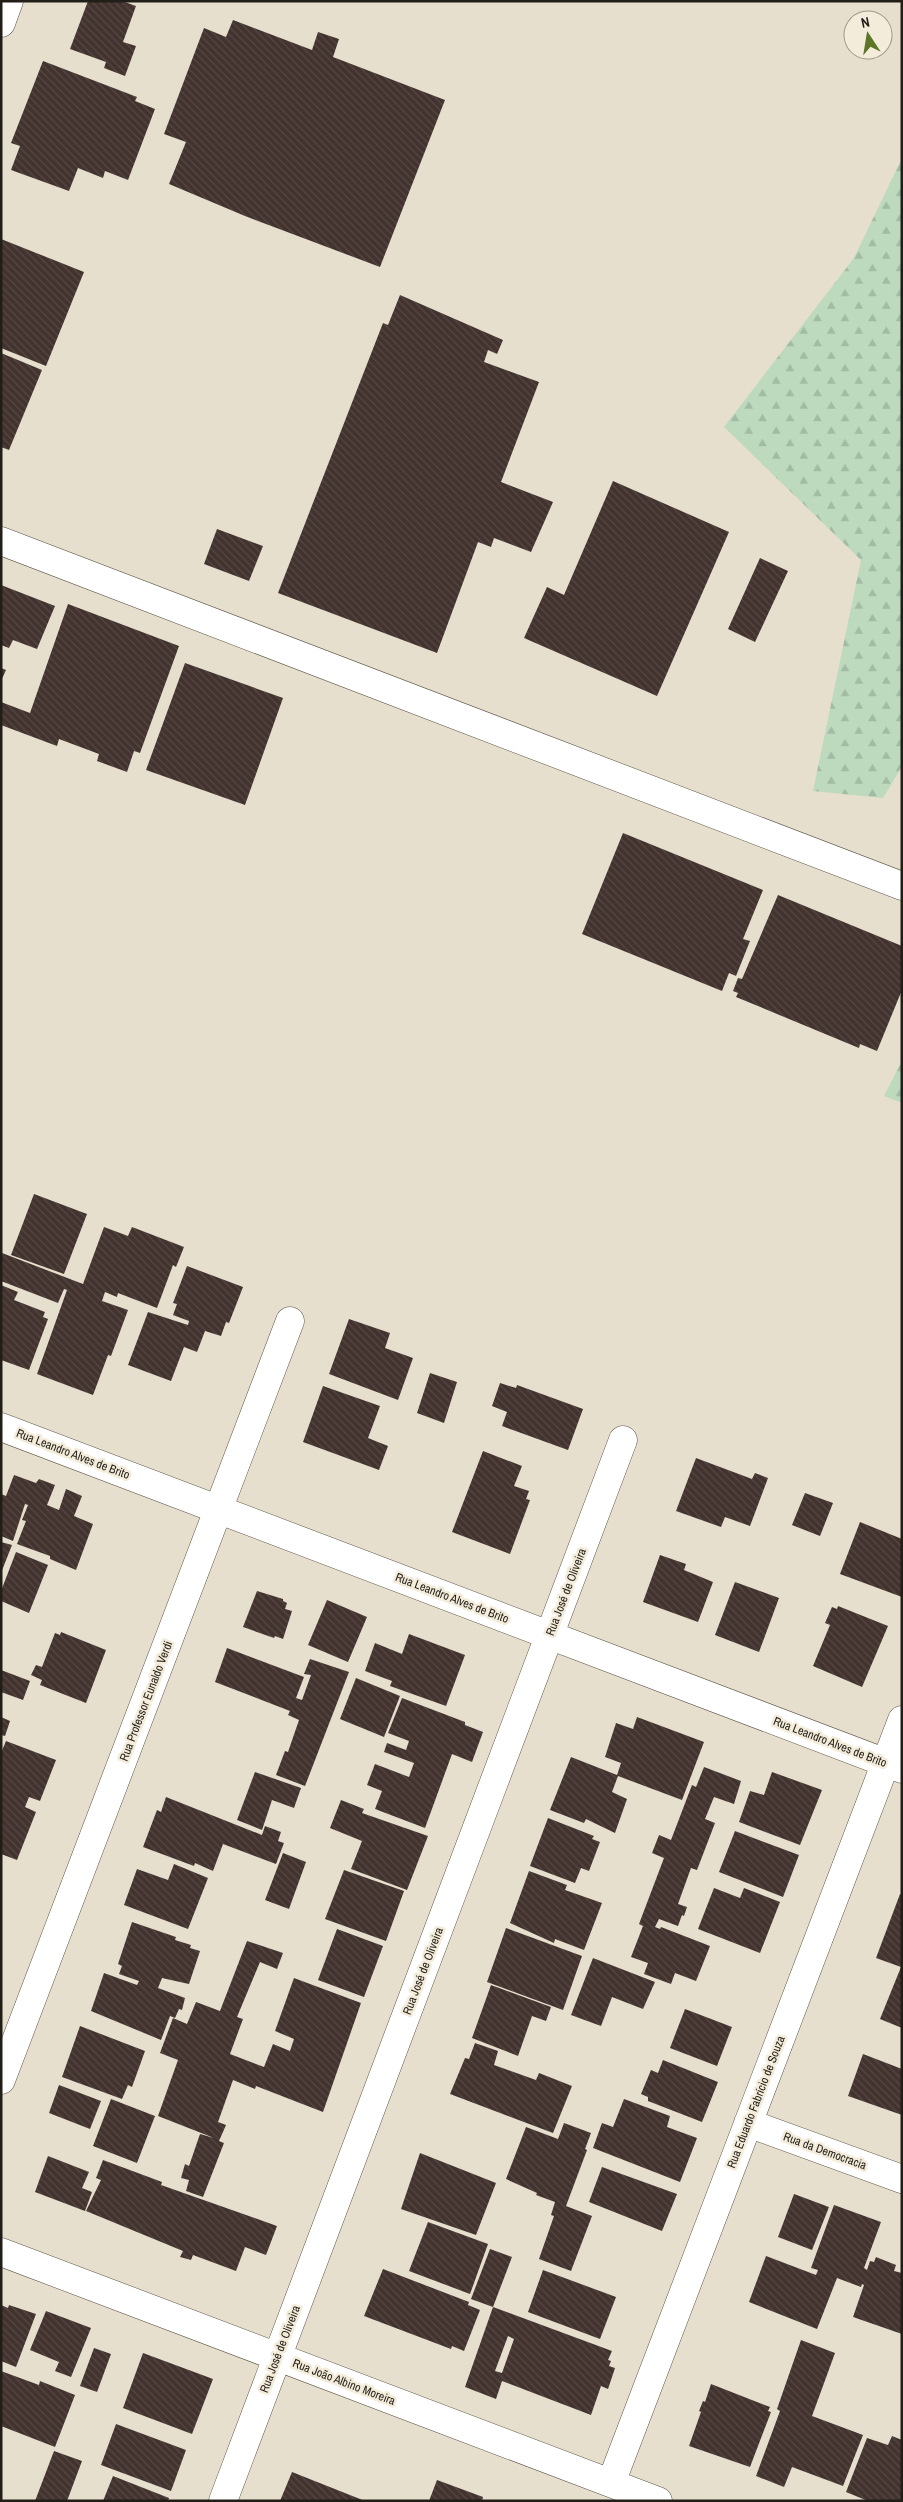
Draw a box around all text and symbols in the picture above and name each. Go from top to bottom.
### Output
north arrow [843,10,893,60]
text: N [859,13,871,32]
street label: Rua Leandro Alves de Brito [14,1425,132,1483]
street label: Rua José de Oliveira [542,1545,590,1638]
street label: Rua Leandro Alves de Brito [393,1569,511,1627]
street label: Rua Professor Eunaldo Verdi [116,1639,176,1763]
street label: Rua Leandro Alves de Brito [771,1713,889,1771]
street label: Rua José de Oliveira [399,1924,447,2017]
street label: Rua Eduardo Fabrício de Souza [723,2033,789,2171]
street label: Rua da Democracia [781,2129,869,2174]
street label: Rua José de Oliveira [256,2302,304,2395]
street label: Rua João Albino Moreira [290,2355,398,2409]

